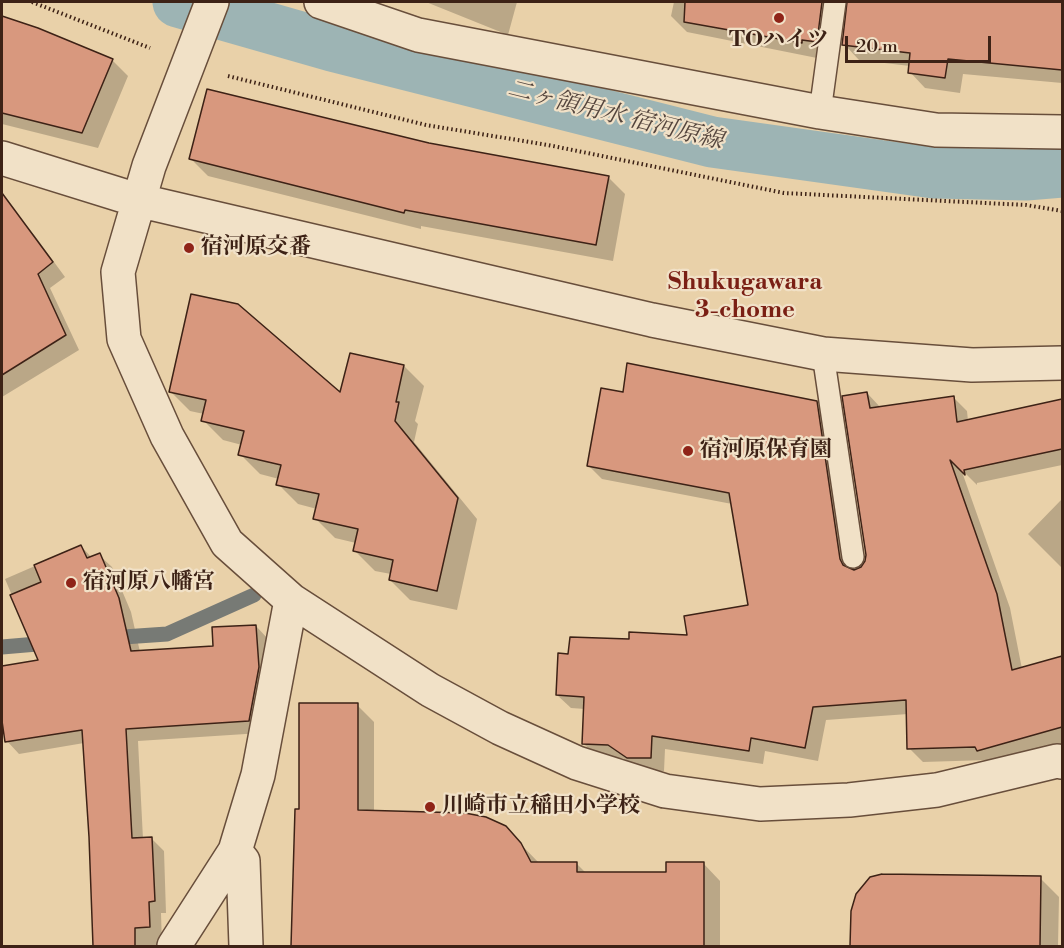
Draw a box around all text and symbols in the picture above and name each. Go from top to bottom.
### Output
marker: TOハイツ [772,11,786,25]
scale bar [848,24,994,62]
place label: TOハイツ [729,28,829,54]
text: 20 m [856,35,898,58]
water label: 二ヶ領用水 宿河原線 [504,75,726,157]
place label: 宿河原交番 [201,235,311,261]
marker: 宿河原交番 [182,241,196,255]
district label: Shukugawara 3-chome [668,269,822,325]
place label: 宿河原保育園 [700,438,832,464]
marker: 宿河原保育園 [681,444,695,458]
place label: 宿河原八幡宮 [83,570,215,596]
marker: 宿河原八幡宮 [64,576,78,590]
place label: 川崎市立稲田小学校 [442,794,640,820]
marker: 川崎市立稲田小学校 [423,800,437,814]

